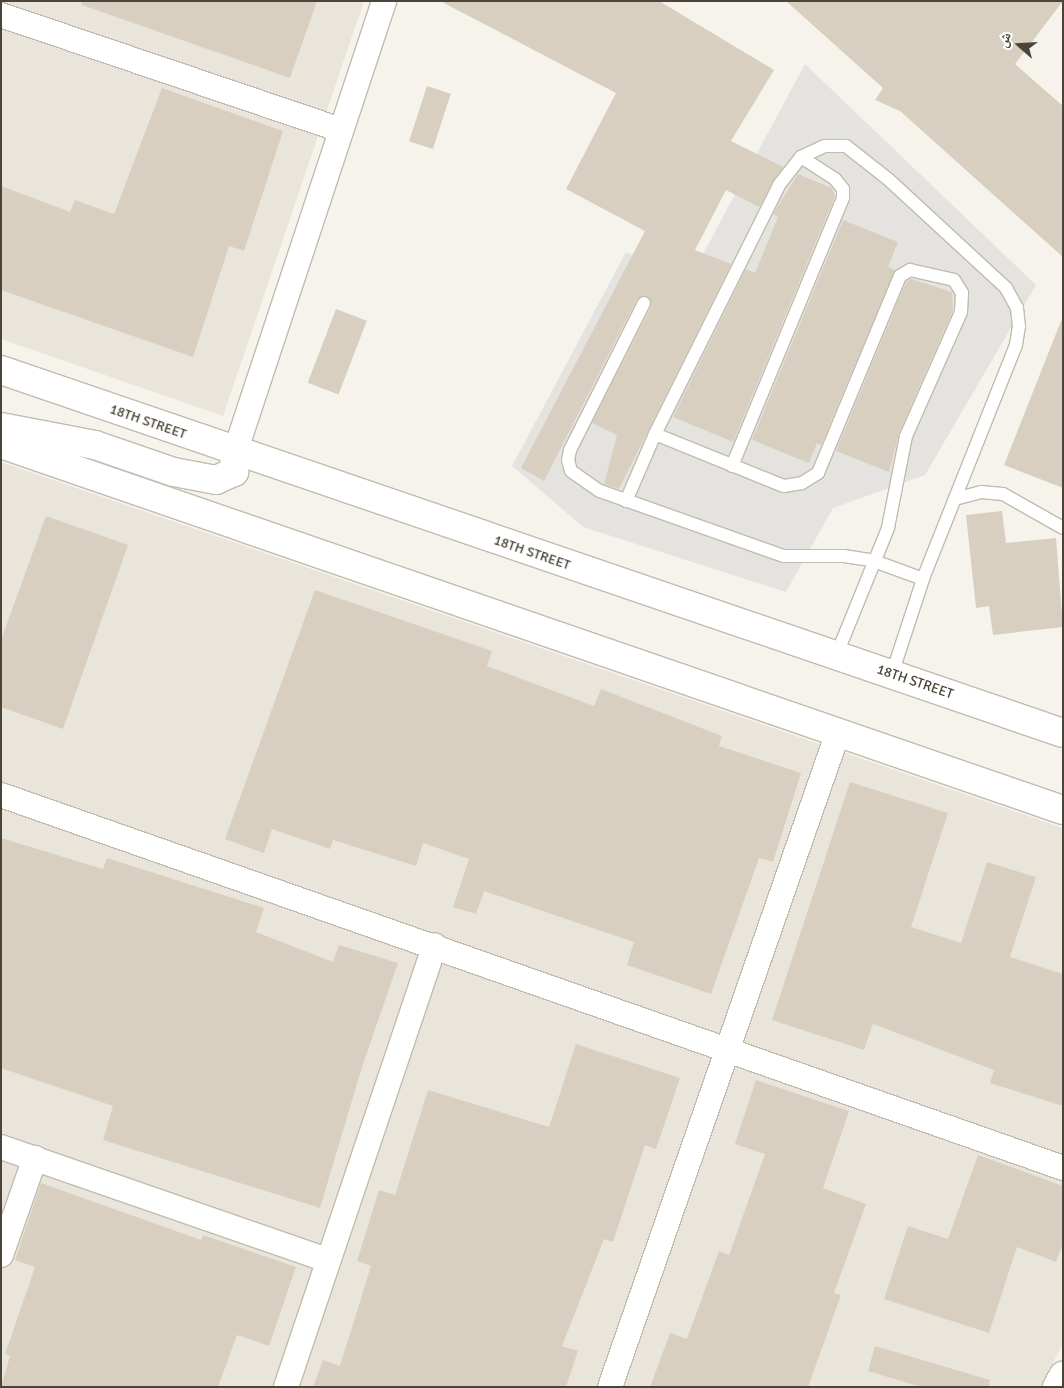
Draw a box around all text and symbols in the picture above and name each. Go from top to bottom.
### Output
north arrow [994,20,1044,70]
text: ش [994,30,1015,50]
street label: 18TH STREET [107,401,189,443]
street label: 18TH STREET [491,532,573,574]
street label: 18TH STREET [874,661,956,703]

